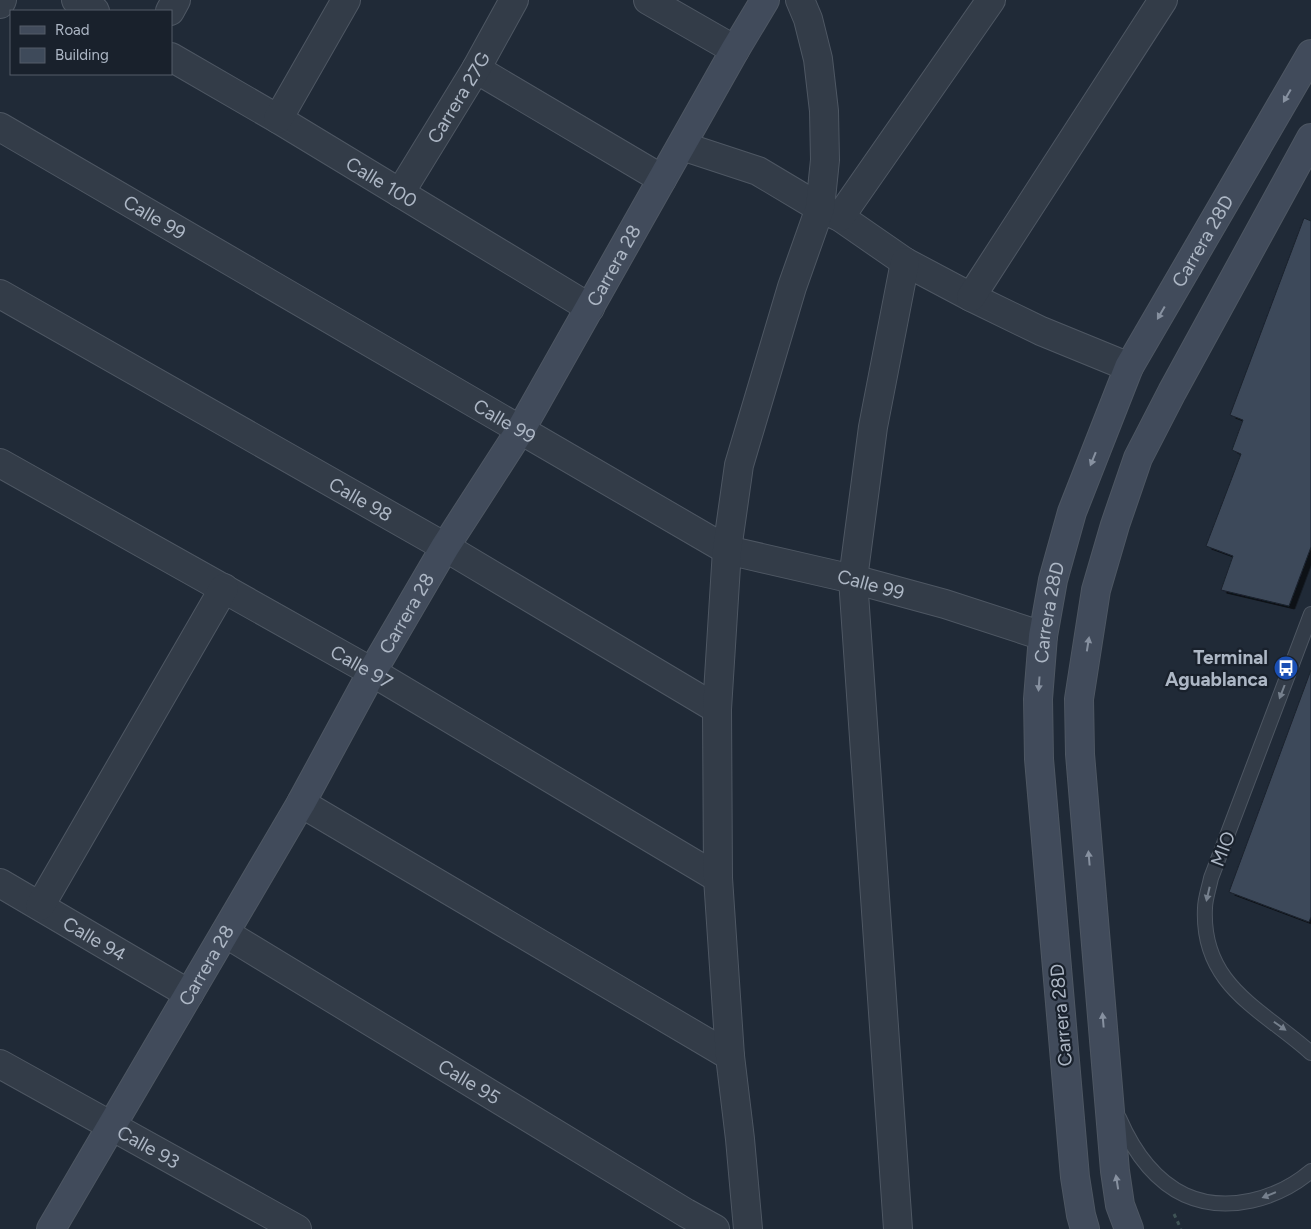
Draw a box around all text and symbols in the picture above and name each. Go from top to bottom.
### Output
legend [10,10,172,75]
text: Road [55,21,90,39]
text: Building [55,46,109,64]
street label: Carrera 27G [422,48,495,147]
one-way arrow [1282,90,1291,103]
street label: Calle 100 [342,152,422,212]
street label: Calle 99 [119,190,190,244]
street label: Carrera 28D [1167,191,1238,291]
street label: Carrera 28 [581,221,645,310]
one-way arrow [1157,306,1166,319]
street label: Calle 99 [469,394,540,448]
one-way arrow [1088,452,1096,467]
street label: Calle 98 [325,472,397,526]
street label: Carrera 28D [1029,559,1069,664]
street label: Calle 99 [835,564,907,604]
street label: Carrera 28 [374,569,439,658]
one-way arrow [1085,636,1093,652]
street label: Calle 97 [327,640,397,693]
place label: Terminal Aguablanca [1165,646,1268,691]
bus stop icon: Terminal Aguablanca [1273,655,1299,681]
one-way arrow [1035,677,1043,693]
one-way arrow [1277,685,1285,699]
street label: MIO [1206,828,1240,870]
one-way arrow [1085,850,1093,866]
one-way arrow [1204,886,1212,901]
street label: Calle 94 [59,911,131,966]
street label: Carrera 28 [173,921,239,1010]
street label: Carrera 28D [1045,963,1077,1067]
one-way arrow [1099,1012,1107,1028]
one-way arrow [1273,1021,1286,1031]
street label: Calle 95 [434,1054,505,1109]
street label: Calle 93 [113,1120,184,1173]
one-way arrow [1112,1174,1120,1190]
one-way arrow [1261,1191,1276,1199]

